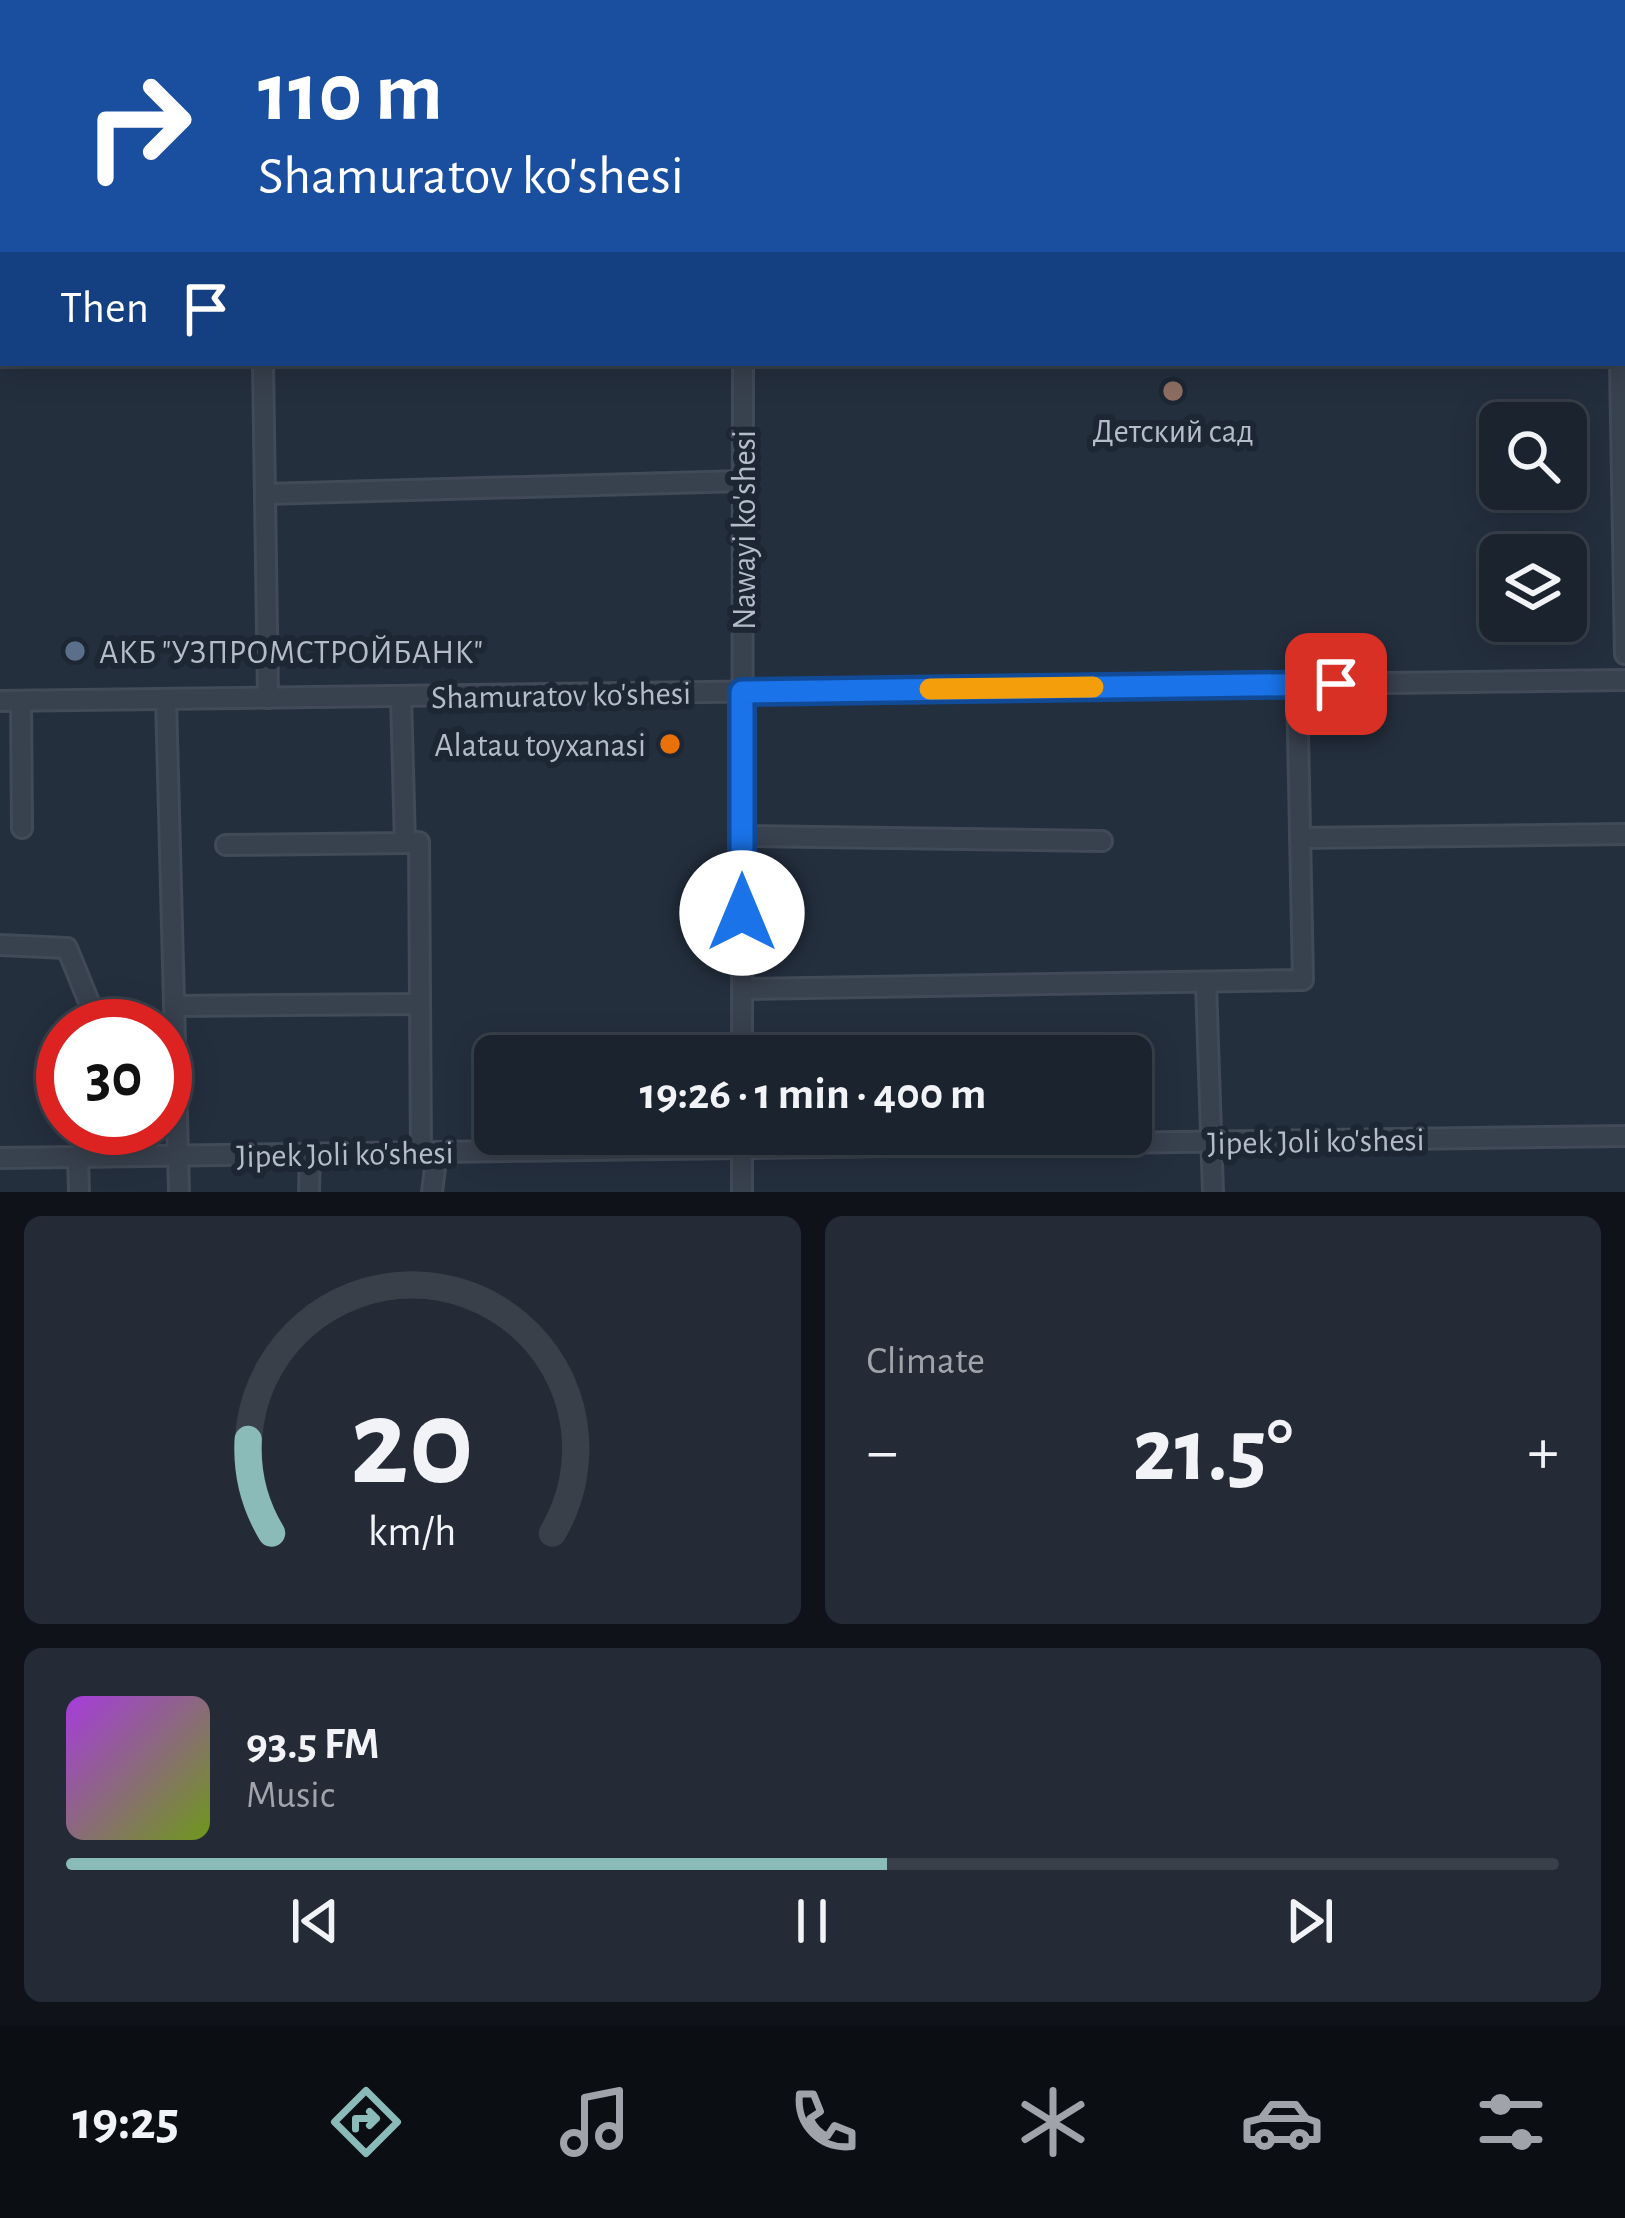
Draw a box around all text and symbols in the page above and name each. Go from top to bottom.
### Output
icon: right [60,48,216,204]
text: 110 m [258,52,443,136]
text: Shamuratov ko'shesi [258,150,684,204]
icon: arrive [173,276,239,342]
text: Then [60,286,149,331]
marker: Детский сад [1160,378,1186,404]
map controls [1479,402,1587,642]
button: search [1479,402,1587,510]
place label: Детский сад [1092,416,1254,449]
street label: Nawayi ko'shesi [729,430,762,630]
button: layers [1479,534,1587,642]
pin [1285,633,1387,735]
place label: АКБ "УЗПРОМСТРОЙБАНК" [99,635,483,670]
marker: АКБ "УЗПРОМСТРОЙБАНК" [62,638,88,664]
icon: arrive [1303,651,1369,717]
street label: Shamuratov ko'shesi [431,678,691,715]
place label: Alatau toyxanasi [435,730,646,763]
marker: Alatau toyxanasi [657,731,683,757]
position arrow [679,850,805,976]
speed limit sign: 30 [36,999,192,1155]
text: 19:26 · 1 min · 400 m [640,1072,986,1117]
street label: Jipek Joli ko'shesi [1207,1124,1425,1161]
street label: Jipek Joli ko'shesi [236,1137,454,1174]
text: Climate [867,1342,985,1381]
text: 20 [350,1382,474,1507]
text: 21.5° [1132,1407,1293,1497]
text: − [867,1419,898,1485]
text: + [1527,1419,1559,1485]
text: km/h [368,1511,456,1554]
text: 93.5 FM [246,1722,380,1767]
text: Music [246,1776,335,1815]
icon: previous [282,1888,348,1954]
icon: pause [779,1888,845,1954]
icon: next [1277,1888,1343,1954]
icon: directions [324,2080,408,2164]
icon: music [553,2080,637,2164]
icon: phone [782,2080,866,2164]
icon: climate [1011,2080,1095,2164]
icon: car [1240,2080,1324,2164]
icon: filters [1469,2080,1553,2164]
text: 19:25 [72,2095,179,2149]

